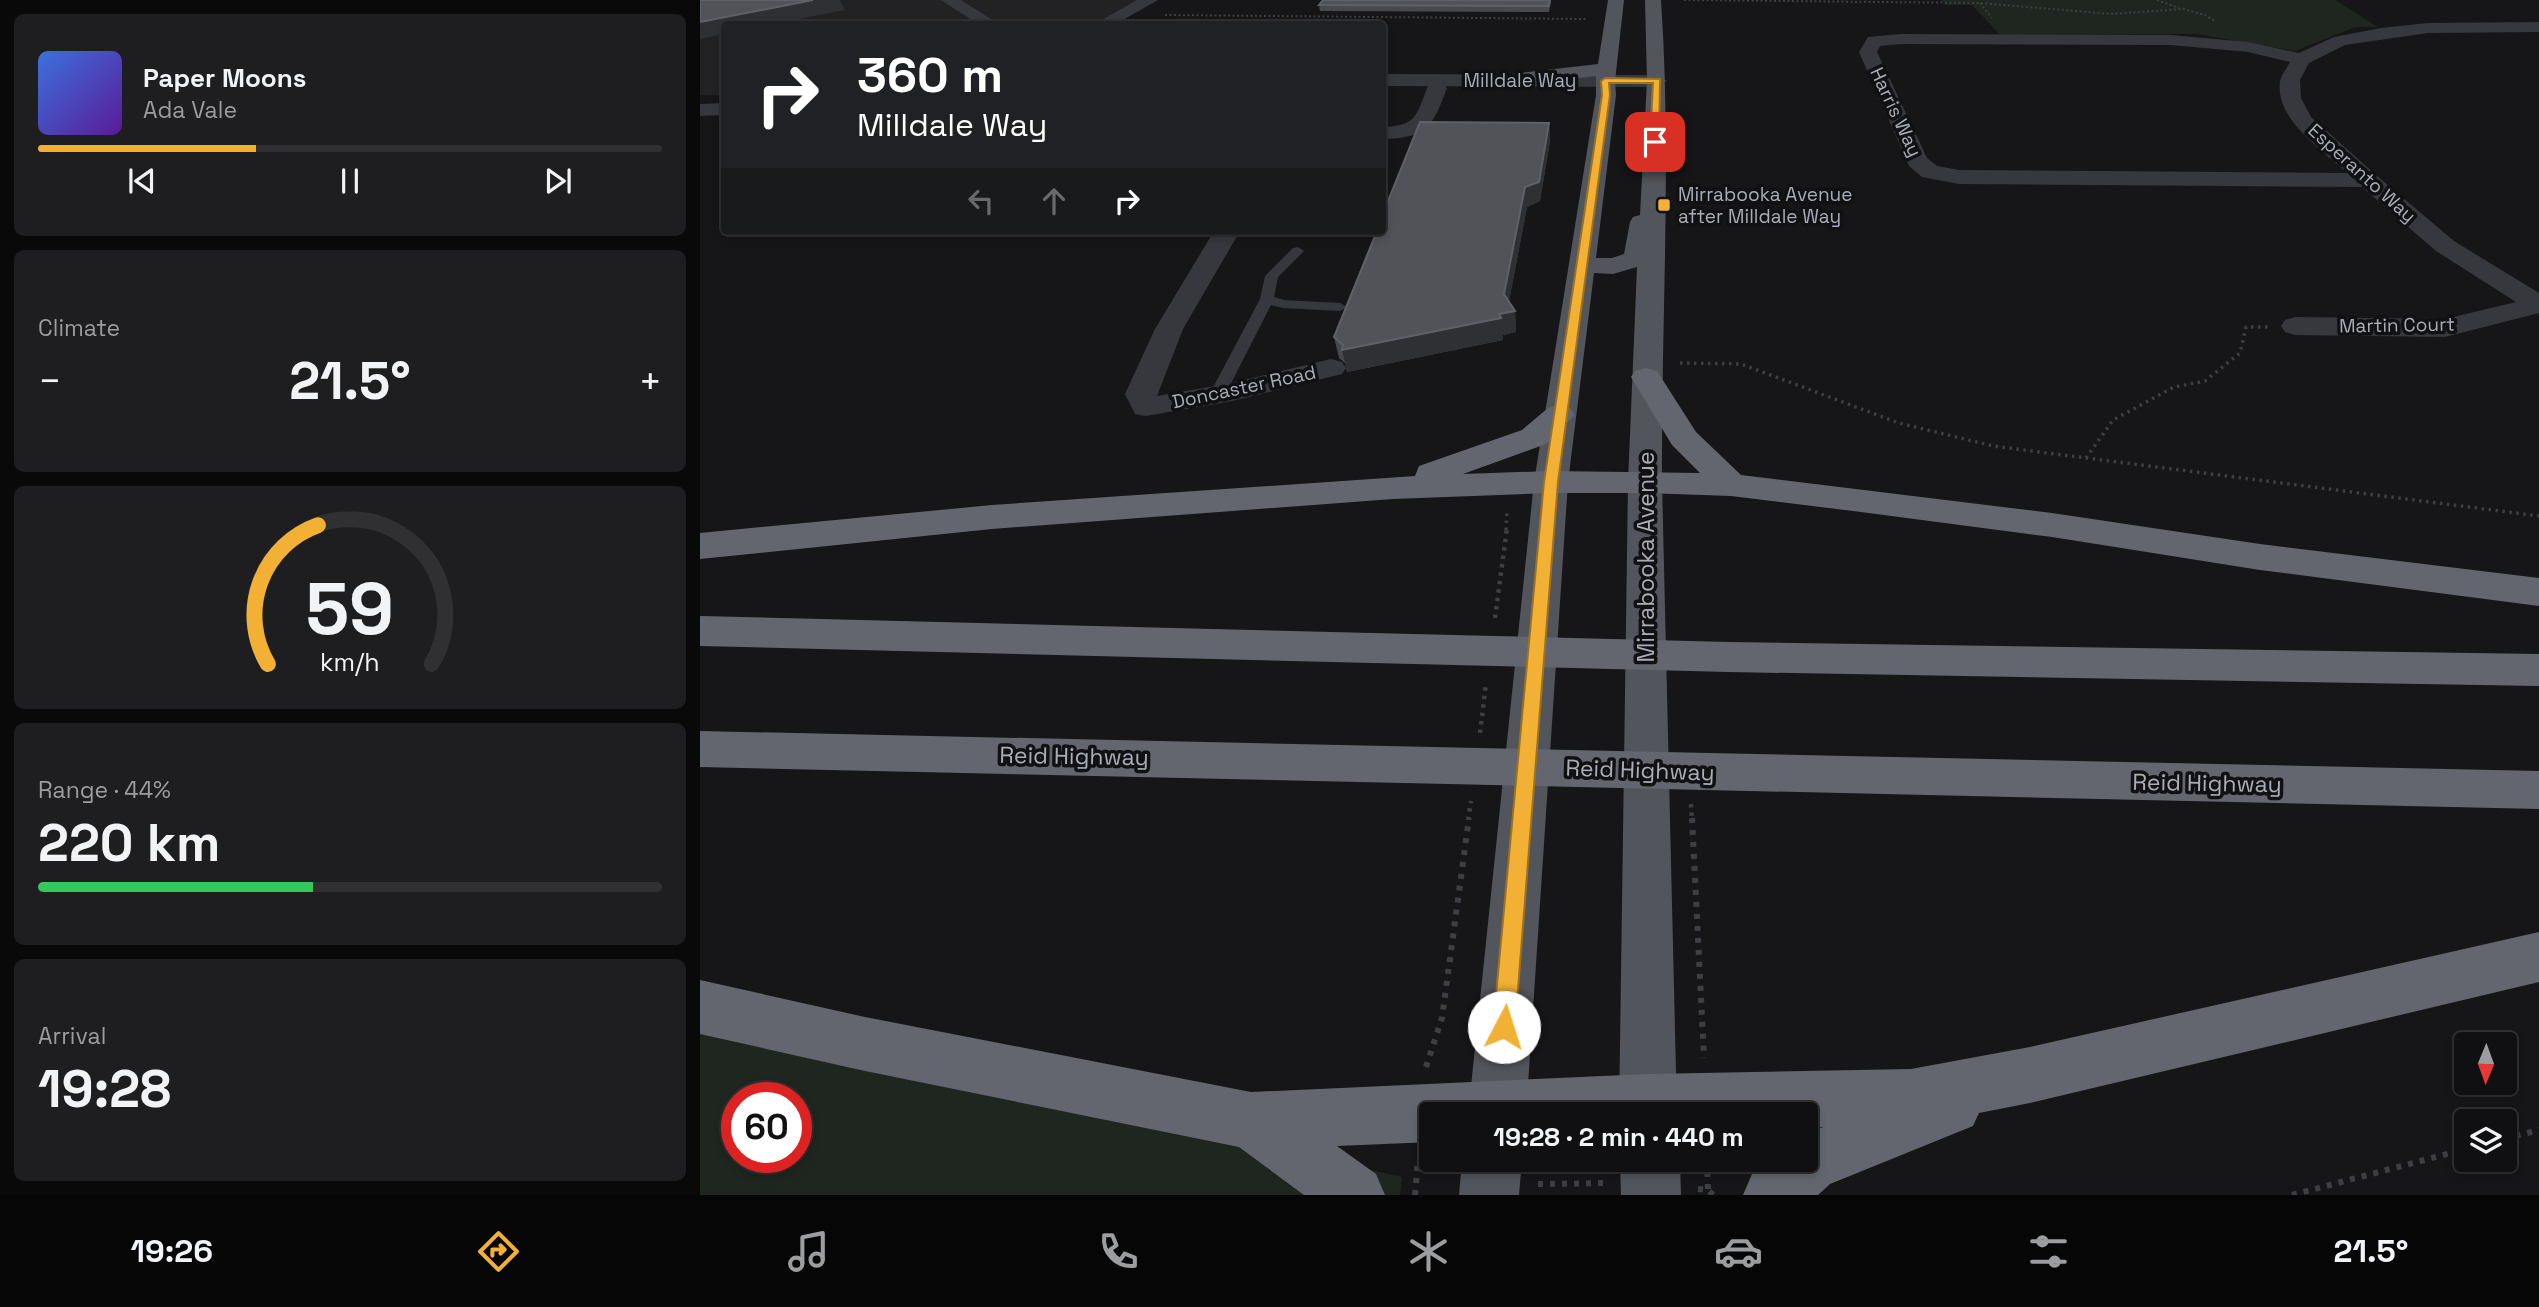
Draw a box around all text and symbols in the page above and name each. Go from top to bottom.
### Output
text: 360 m [857,44,1003,106]
icon: right [742,49,833,140]
text: Paper Moons [143,61,306,95]
street label: Harris Way [1864,63,1928,161]
street label: Milldale Way [1464,68,1576,93]
text: Ada Vale [143,95,237,125]
text: Milldale Way [857,105,1047,145]
pin [1625,112,1685,172]
street label: Esperanto Way [2303,118,2421,228]
icon: arrive [1636,123,1674,161]
icon: previous [123,162,161,200]
icon: pause [331,162,369,200]
icon: next [539,162,577,200]
icon: left [962,182,1000,220]
icon: ahead [1035,182,1073,220]
icon: right [1108,182,1146,220]
place label: Mirrabooka Avenue after Milldale Way [1678,182,1852,229]
marker: Mirrabooka Avenue after Milldale Way [1656,197,1672,213]
street label: Martin Court [2339,311,2455,339]
text: Climate [38,313,120,343]
text: 21.5° [289,348,411,414]
text: − [38,357,62,405]
text: + [638,357,662,405]
street label: Doncaster Road [1170,360,1318,414]
street label: Mirrabooka Avenue [1631,451,1661,663]
text: 59 [306,562,394,655]
text: km/h [320,645,380,677]
street label: Reid Highway [999,740,1149,772]
street label: Reid Highway [1565,752,1715,788]
street label: Reid Highway [2132,767,2282,799]
text: Range · 44% [38,775,171,805]
text: 220 km [38,810,220,876]
position arrow [1467,990,1541,1064]
text: Arrival [38,1021,106,1051]
north arrow [2454,1032,2516,1096]
map controls [2454,1032,2517,1172]
text: 19:28 [38,1056,171,1122]
speed limit sign: 60 [721,1082,812,1173]
button: layers [2454,1109,2517,1172]
text: 19:28 · 2 min · 440 m [1493,1120,1744,1154]
icon: directions [474,1227,523,1276]
icon: music [784,1227,833,1276]
icon: phone [1094,1227,1143,1276]
icon: climate [1404,1227,1453,1276]
icon: car [1714,1227,1763,1276]
icon: filters [2024,1227,2073,1276]
text: 19:26 [130,1231,213,1271]
text: 21.5° [2334,1231,2408,1271]

